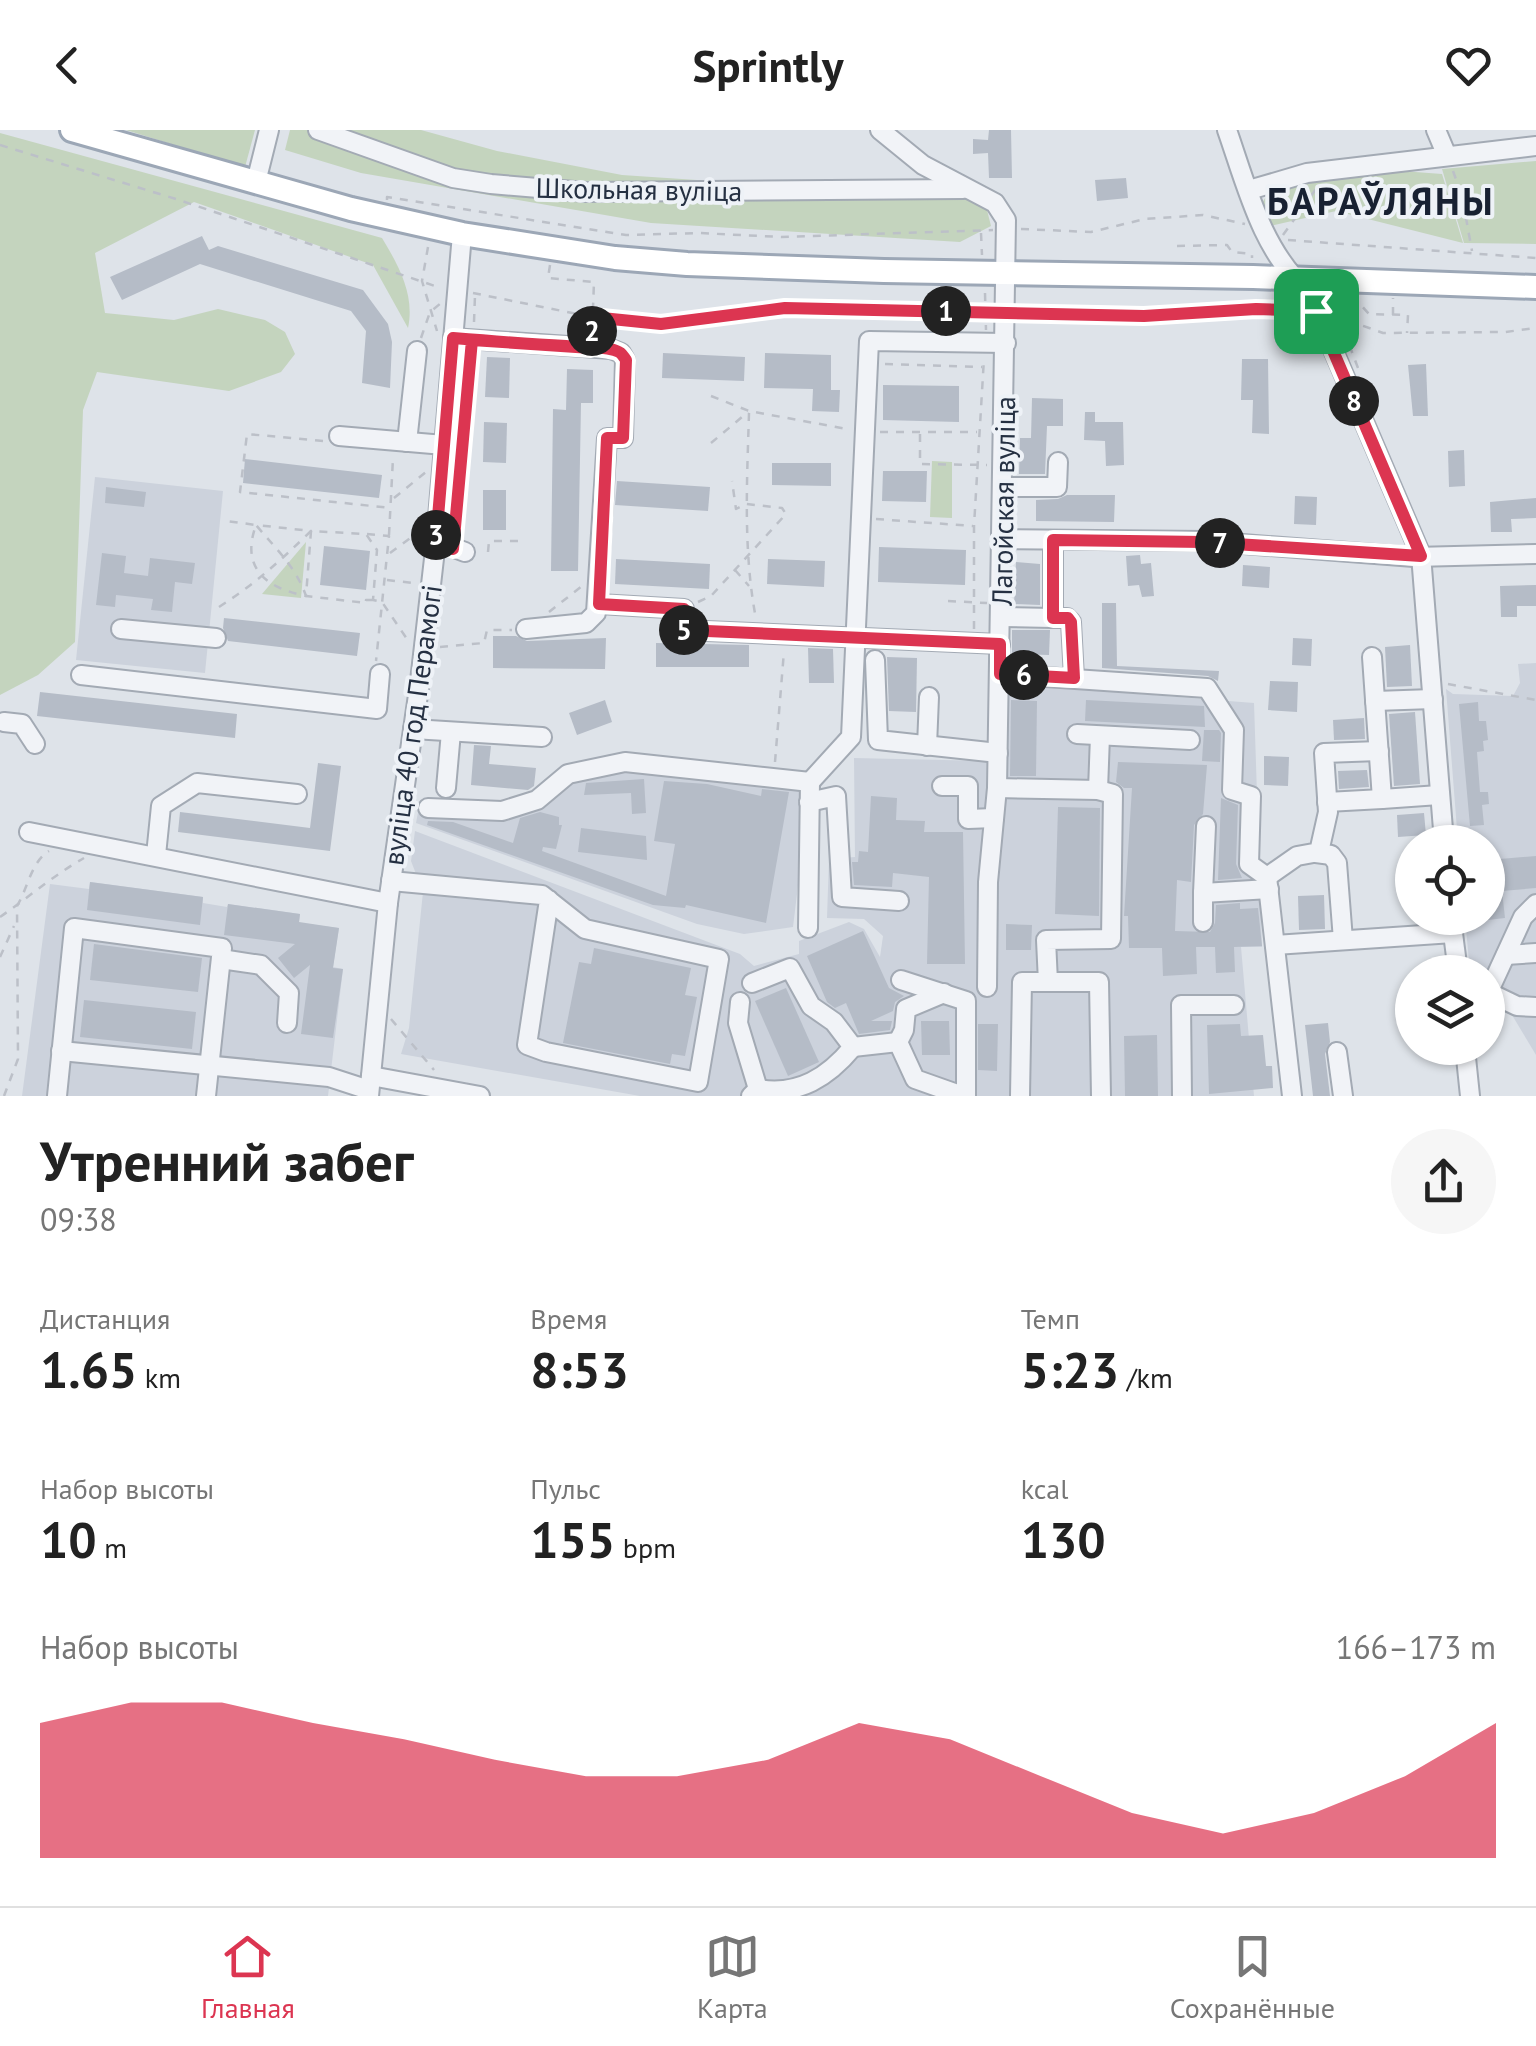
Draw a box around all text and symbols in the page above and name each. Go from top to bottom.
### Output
text: Sprintly [692,36,844,94]
icon: back [40,38,95,93]
icon: heart [1441,38,1496,93]
street label: Школьная вуліца [535,169,743,209]
district label: БАРАЎЛЯНЫ [1267,176,1495,225]
pin [1274,269,1359,354]
icon: arrive [1289,284,1344,339]
pin: 1 [921,286,971,336]
text: 1 [938,292,954,329]
pin: 2 [567,306,617,356]
text: 2 [584,312,600,349]
pin: 8 [1329,376,1379,426]
text: 8 [1346,382,1362,419]
street label: Лагойская вуліца [983,396,1023,607]
pin: 3 [411,510,461,560]
text: 3 [428,516,444,553]
pin: 7 [1195,518,1245,568]
text: 7 [1212,524,1228,561]
street label: вуліца 40 год Перамогі [374,582,450,868]
pin: 5 [659,605,709,655]
text: 5 [676,611,692,648]
pin: 6 [999,650,1049,700]
text: 6 [1016,656,1032,693]
map controls [1395,825,1505,1065]
button: locate [1395,825,1505,935]
button: layers [1395,955,1505,1065]
text: Утренний забег [40,1125,414,1196]
button: share [1391,1129,1496,1234]
text: 09:38 [40,1198,117,1240]
text: Дистанция [40,1300,170,1337]
text: Время [530,1300,607,1337]
text: Темп [1021,1300,1080,1337]
text: 1.65 [40,1337,137,1402]
text: 8:53 [530,1337,629,1402]
text: 5:23 [1021,1337,1119,1402]
text: km [137,1359,181,1396]
text: /km [1119,1359,1173,1396]
text: Набор высоты [40,1470,214,1507]
text: Пульс [530,1470,601,1507]
text: kcal [1021,1470,1068,1507]
text: 10 [40,1507,97,1572]
text: 155 [530,1507,615,1572]
text: 130 [1021,1507,1106,1572]
text: m [97,1529,127,1566]
text: bpm [615,1529,676,1566]
text: Набор высоты [40,1626,239,1668]
text: 166–173 m [1336,1626,1496,1668]
tab: Главная [201,1929,295,2026]
tab: Карта [697,1929,768,2026]
tab: Сохранённые [1170,1929,1335,2026]

